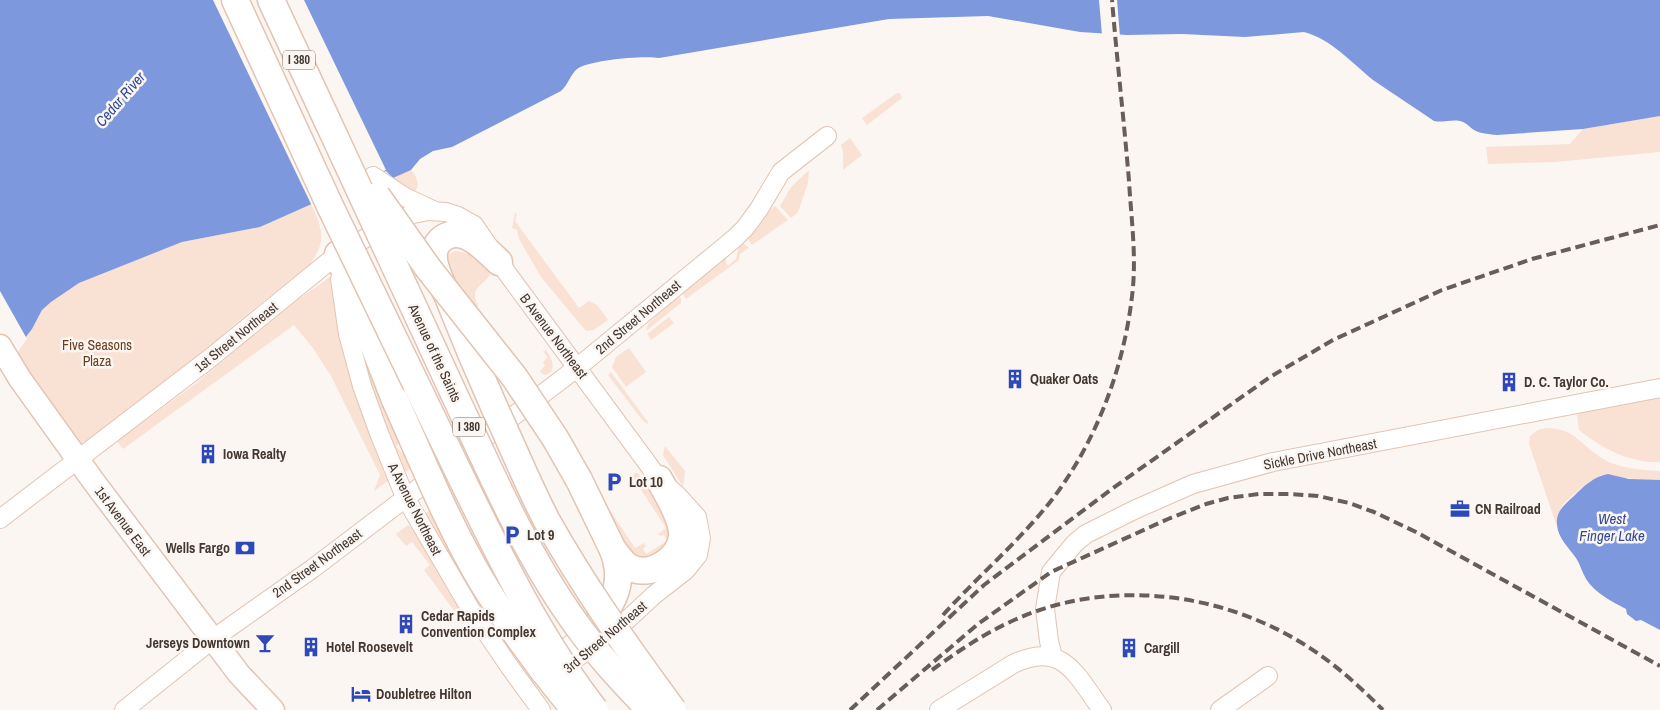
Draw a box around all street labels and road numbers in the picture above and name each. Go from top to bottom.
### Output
road number: I 380 [283,50,315,70]
street label: 2nd Street Northeast [592,276,684,358]
street label: B Avenue Northeast [516,290,592,382]
street label: 1st Street Northeast [191,298,281,376]
street label: Avenue of the Saints [404,300,466,405]
road number: I 380 [453,418,485,437]
street label: Sickle Drive Northeast [1262,434,1378,474]
street label: A Avenue Northeast [384,459,446,558]
street label: 1st Avenue East [91,483,155,559]
street label: 2nd Street Northeast [269,525,365,601]
street label: 3rd Street Northeast [560,597,650,677]

